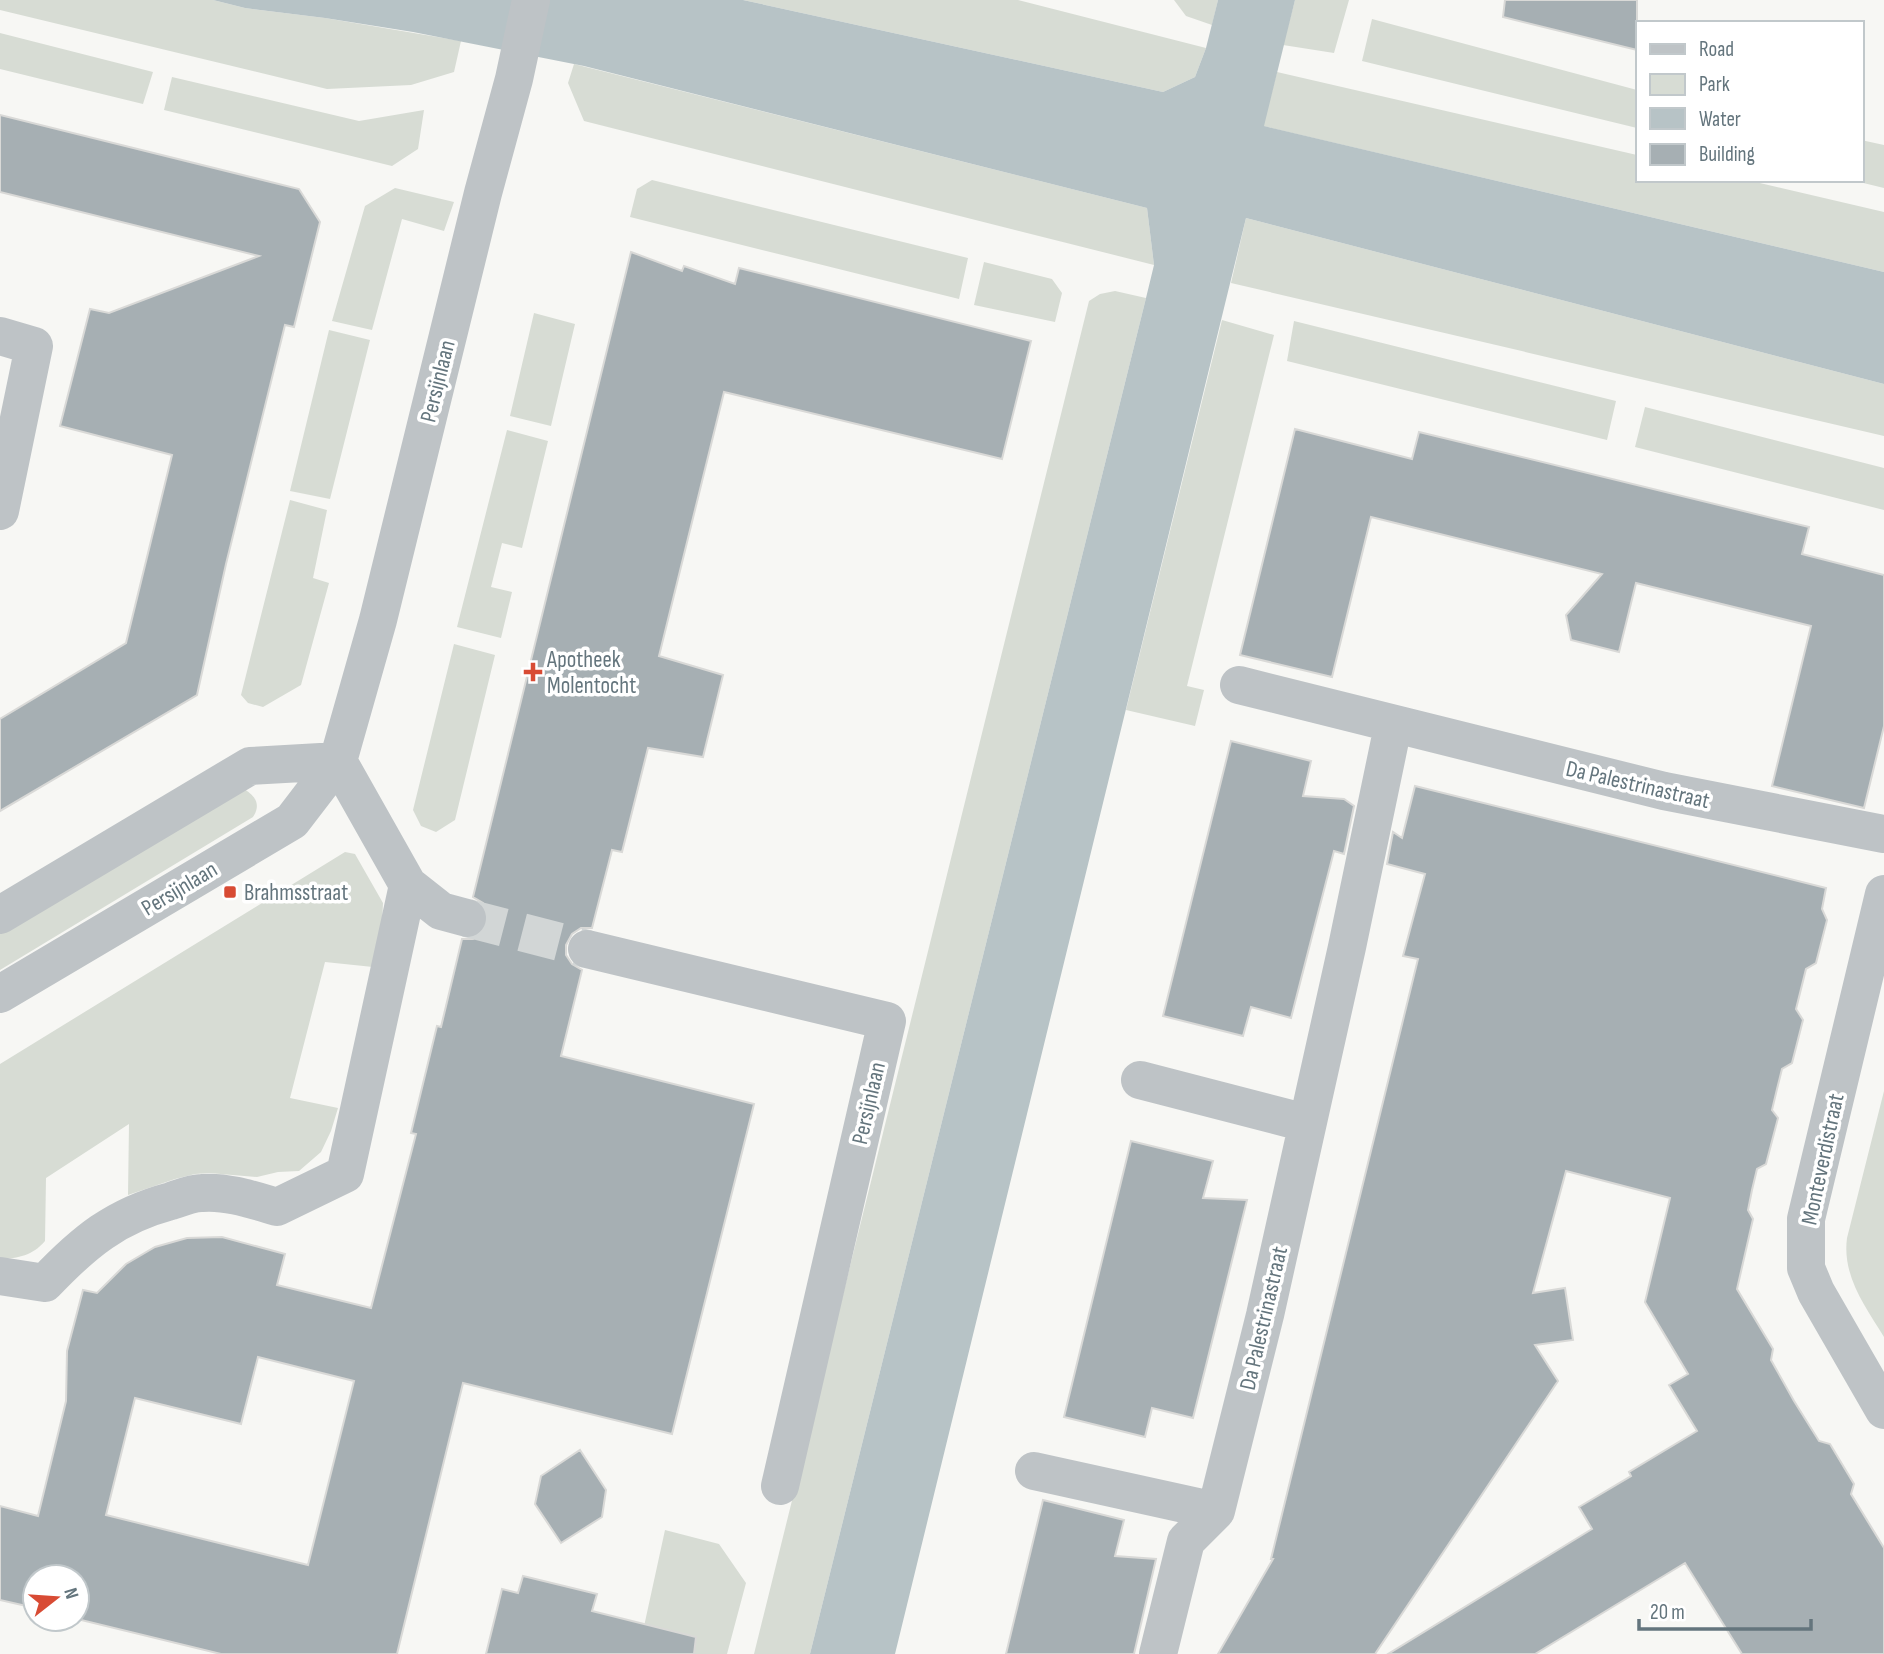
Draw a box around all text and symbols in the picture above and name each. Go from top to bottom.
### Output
legend [1636,21,1863,182]
text: Road [1699,37,1734,62]
text: Park [1699,72,1730,97]
text: Water [1699,107,1741,132]
text: Building [1699,142,1755,167]
street label: Persijnlaan [414,337,462,425]
place label: Apotheek Molentocht [546,646,636,700]
marker: Apotheek Molentocht [525,664,541,680]
street label: Da Palestrinastraat [1563,755,1712,815]
street label: Persijnlaan [136,855,223,922]
place label: Brahmsstraat [244,879,348,907]
marker: Brahmsstraat [222,884,238,900]
street label: Persijnlaan [846,1059,892,1147]
street label: Monteverdistraat [1795,1091,1851,1227]
street label: Da Palestrinastraat [1234,1244,1294,1393]
north arrow [21,1563,91,1633]
text: N [58,1585,83,1602]
scale bar [1639,1588,1811,1632]
text: 20 m [1650,1600,1685,1625]

